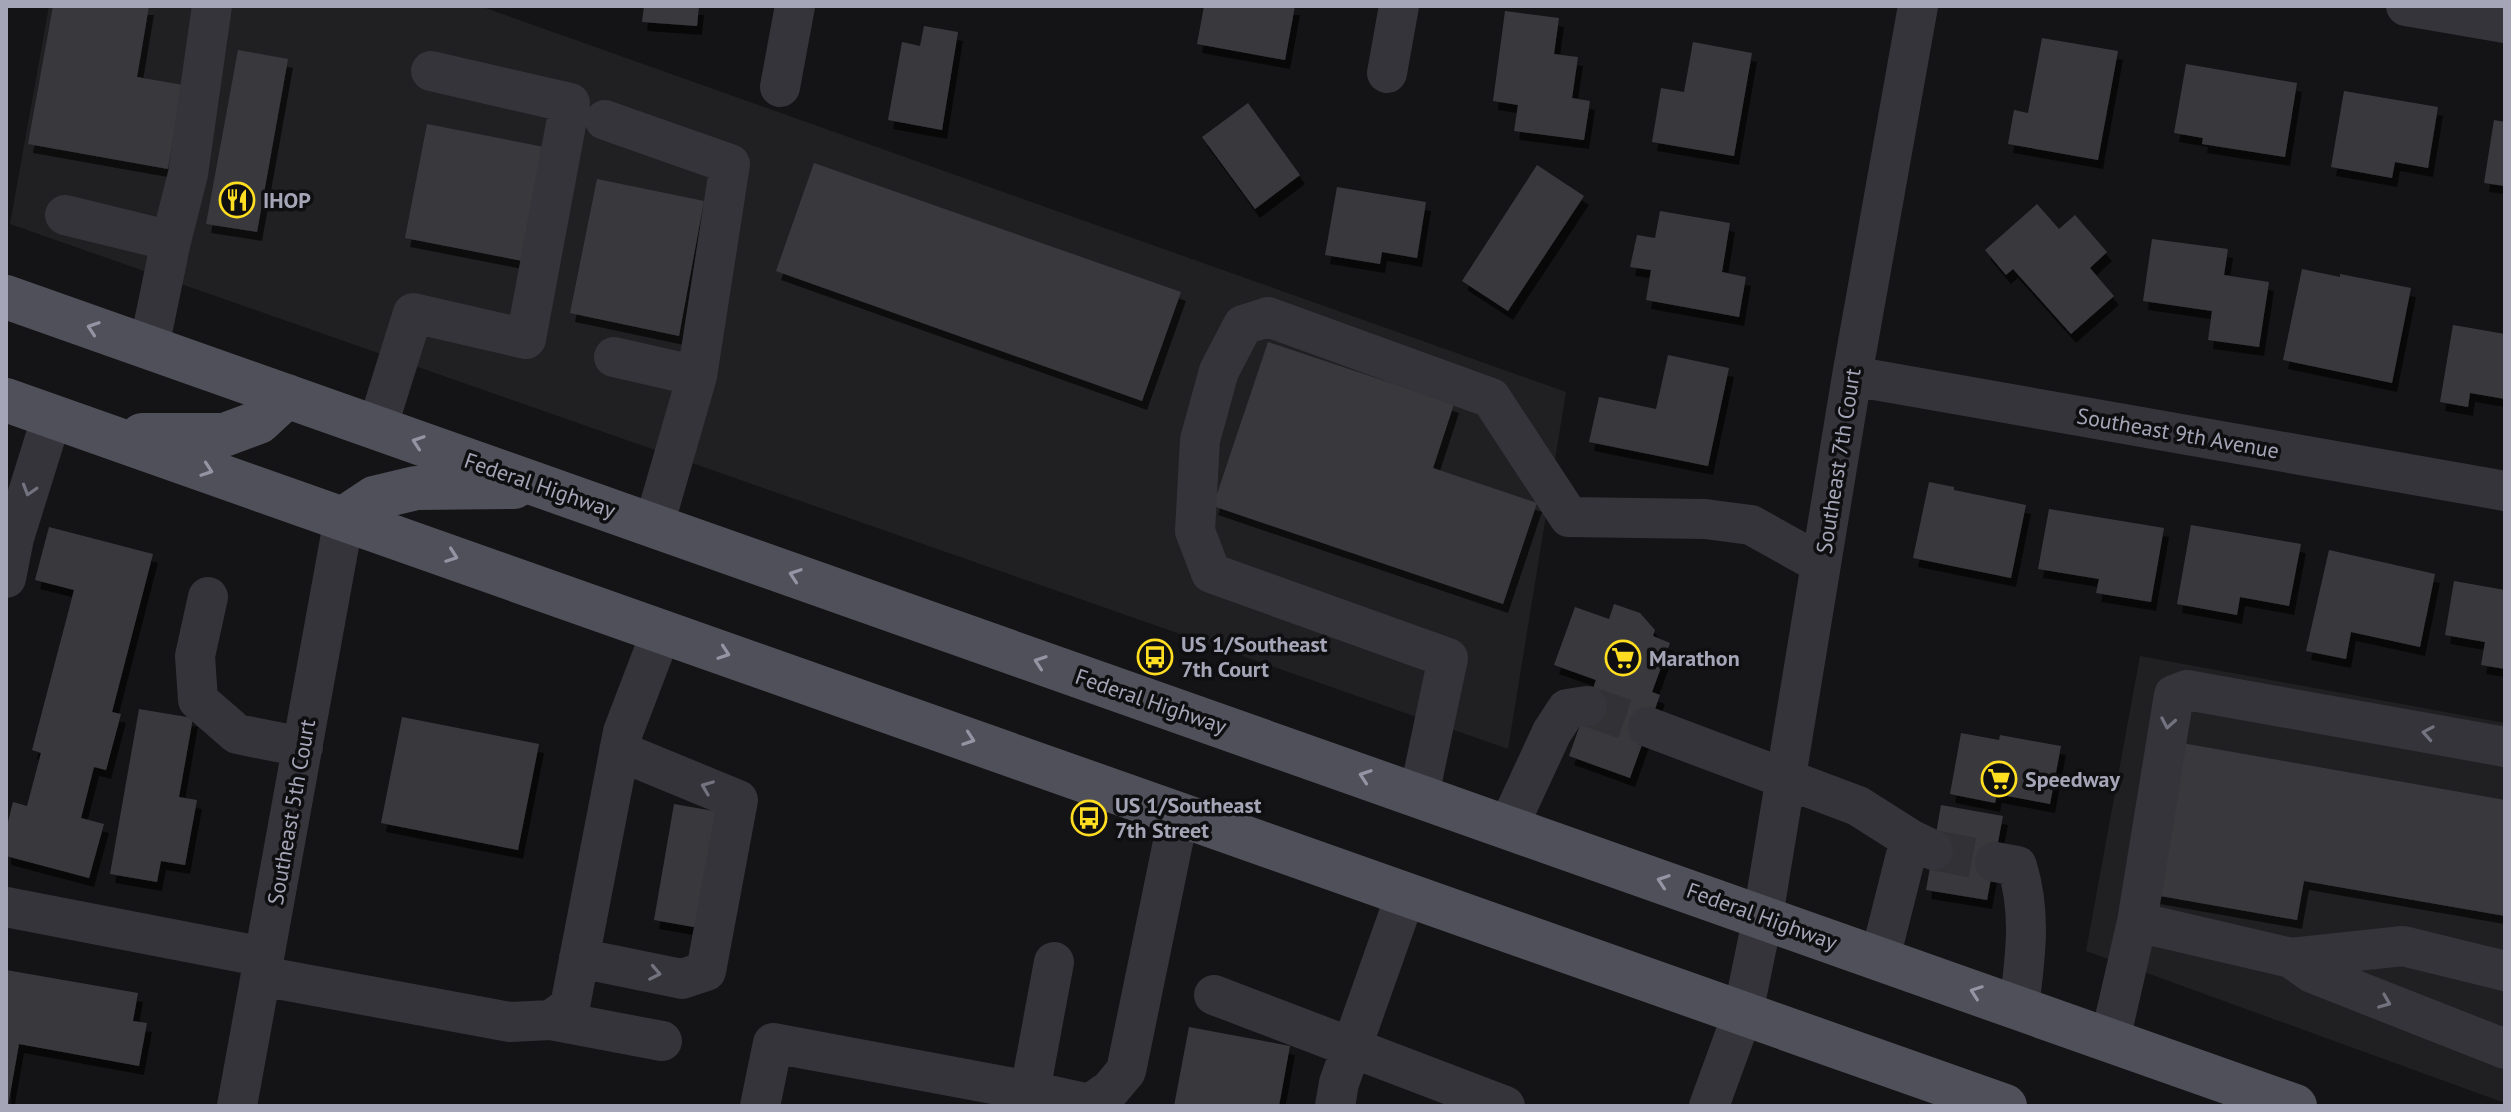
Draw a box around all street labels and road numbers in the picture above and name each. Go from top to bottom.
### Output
street label: Southeast 7th Court [1810,366,1867,556]
street label: Southeast 9th Avenue [2075,401,2281,465]
street label: Federal Highway [461,446,620,524]
street label: Federal Highway [1072,662,1231,740]
street label: Southeast 5th Court [261,717,321,907]
street label: Federal Highway [1683,876,1842,956]

